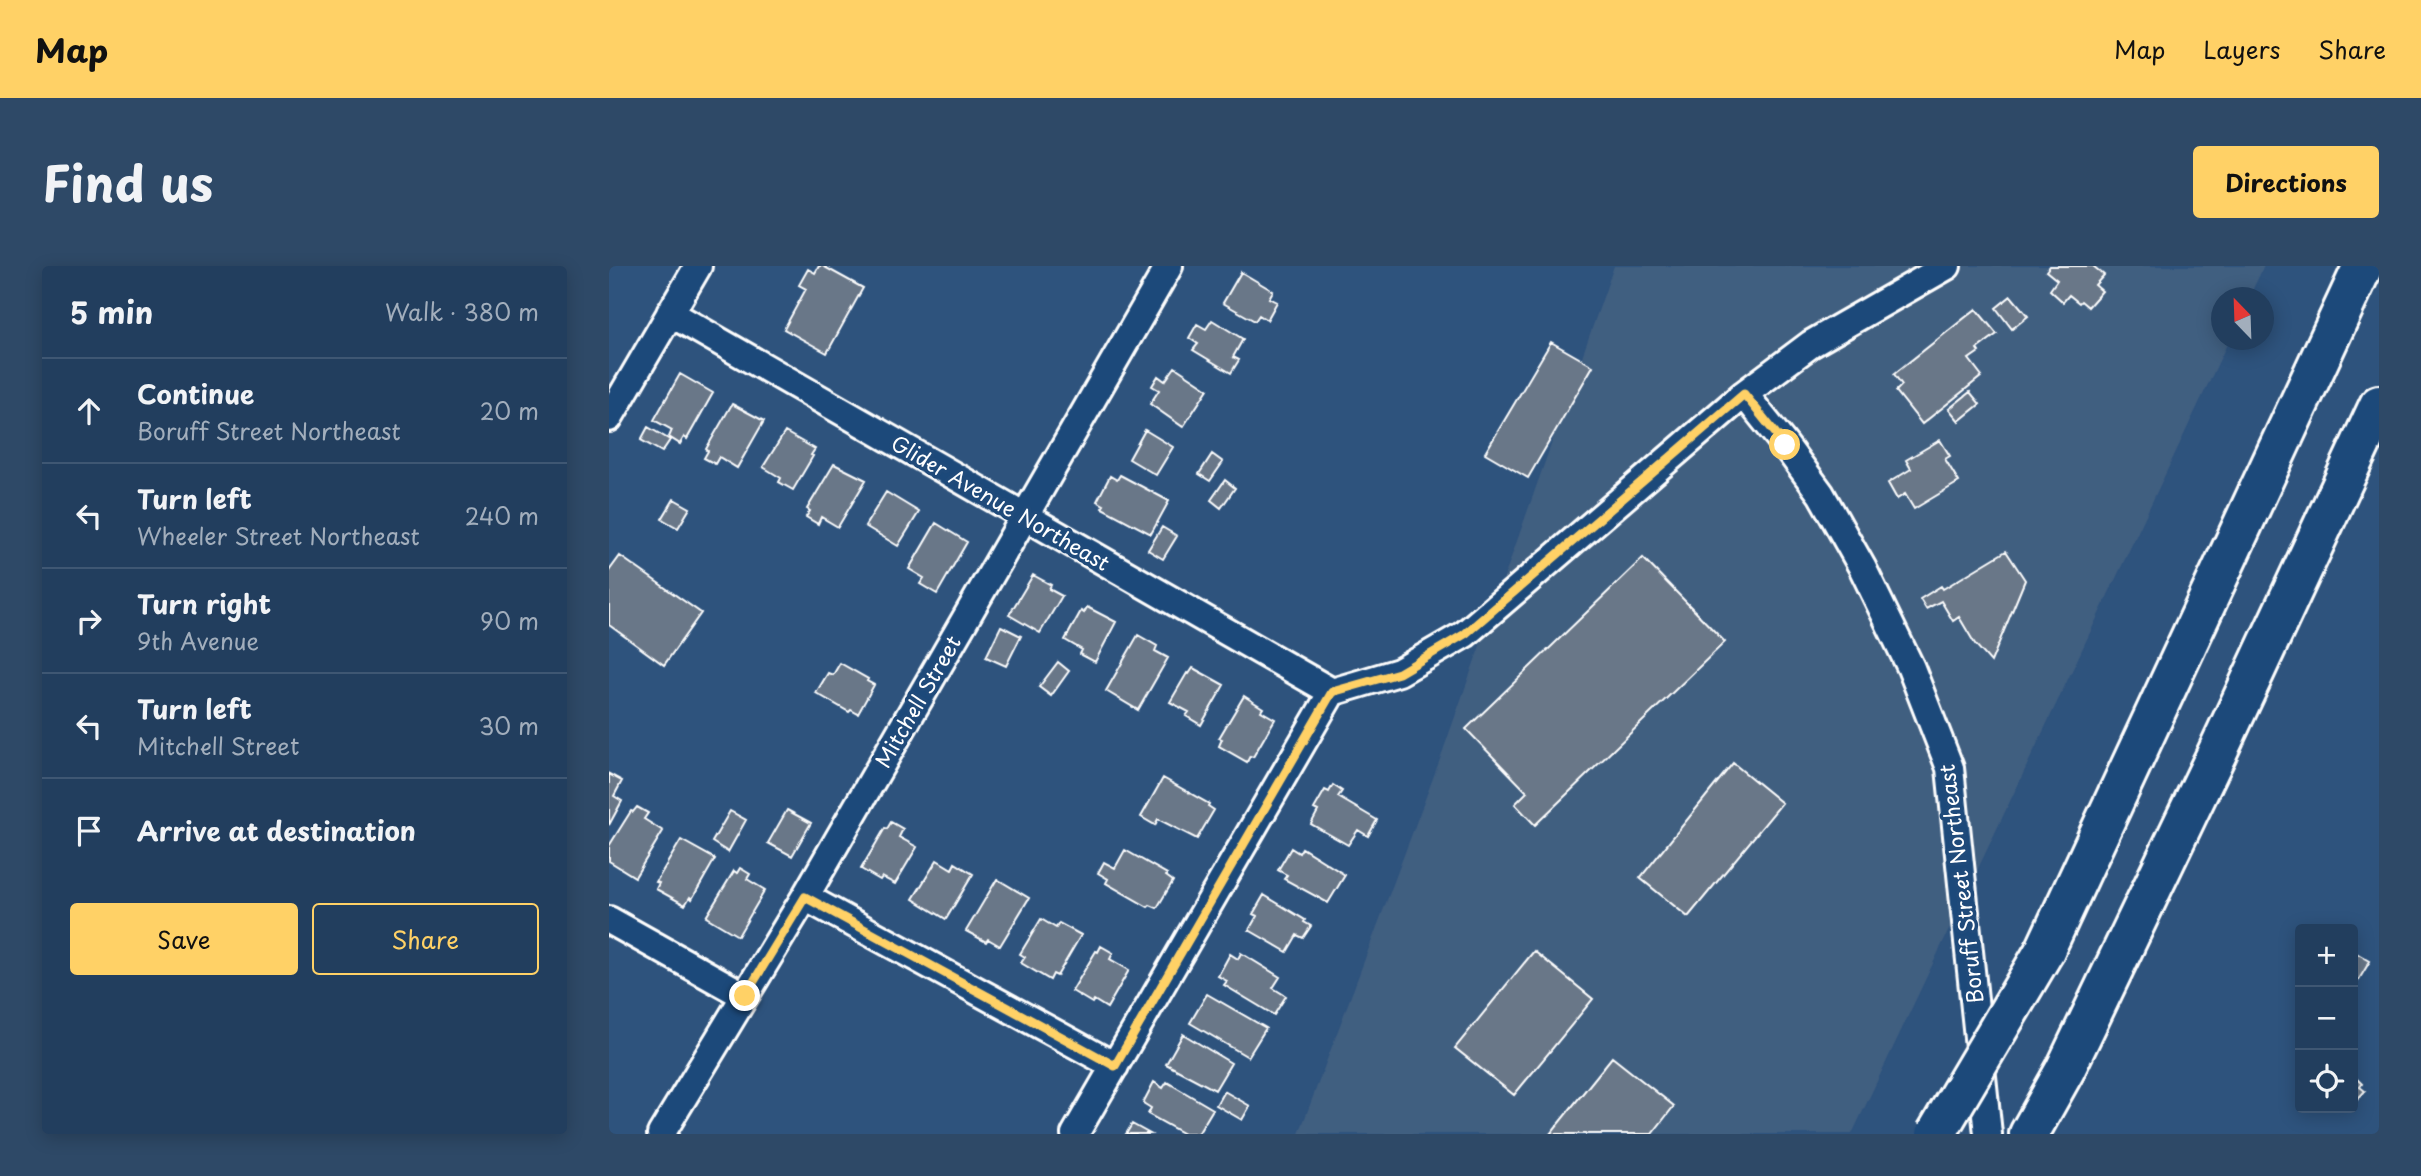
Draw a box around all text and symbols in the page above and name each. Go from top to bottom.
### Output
text: Map [35,24,108,74]
text: Map [2114,31,2165,67]
text: Layers [2203,31,2280,67]
text: Share [2318,31,2386,67]
text: Find us [42,145,213,219]
button: Directions [2193,146,2379,218]
north arrow [2211,287,2274,350]
text: 5 min [70,289,153,334]
text: Walk · 380 m [385,294,539,329]
text: Continue [137,374,254,413]
icon: ahead [70,392,108,430]
text: 20 m [480,393,539,428]
text: Boruff Street Northeast [137,413,401,448]
street label: Glider Avenue Northeast [886,426,1116,578]
route start [1769,429,1800,460]
text: Turn left [137,479,252,518]
icon: left [70,497,108,535]
text: 240 m [465,498,539,533]
text: Wheeler Street Northeast [137,518,420,553]
text: Turn right [137,584,271,623]
icon: right [70,602,108,640]
text: 90 m [480,603,539,638]
text: 9th Avenue [137,623,259,658]
street label: Mitchell Street [866,629,968,773]
text: Turn left [137,689,252,728]
icon: left [70,707,108,745]
text: 30 m [478,708,539,743]
text: Mitchell Street [137,728,299,763]
street label: Boruff Street Northeast [1929,763,1991,1005]
text: Arrive at destination [137,811,416,850]
icon: arrive [70,812,108,850]
button: Save [70,903,298,975]
button: Share [312,903,539,975]
map controls [2295,924,2358,1113]
button: + [2295,924,2358,987]
route end [729,980,760,1011]
button: − [2295,987,2358,1050]
button: locate [2295,1050,2358,1113]

